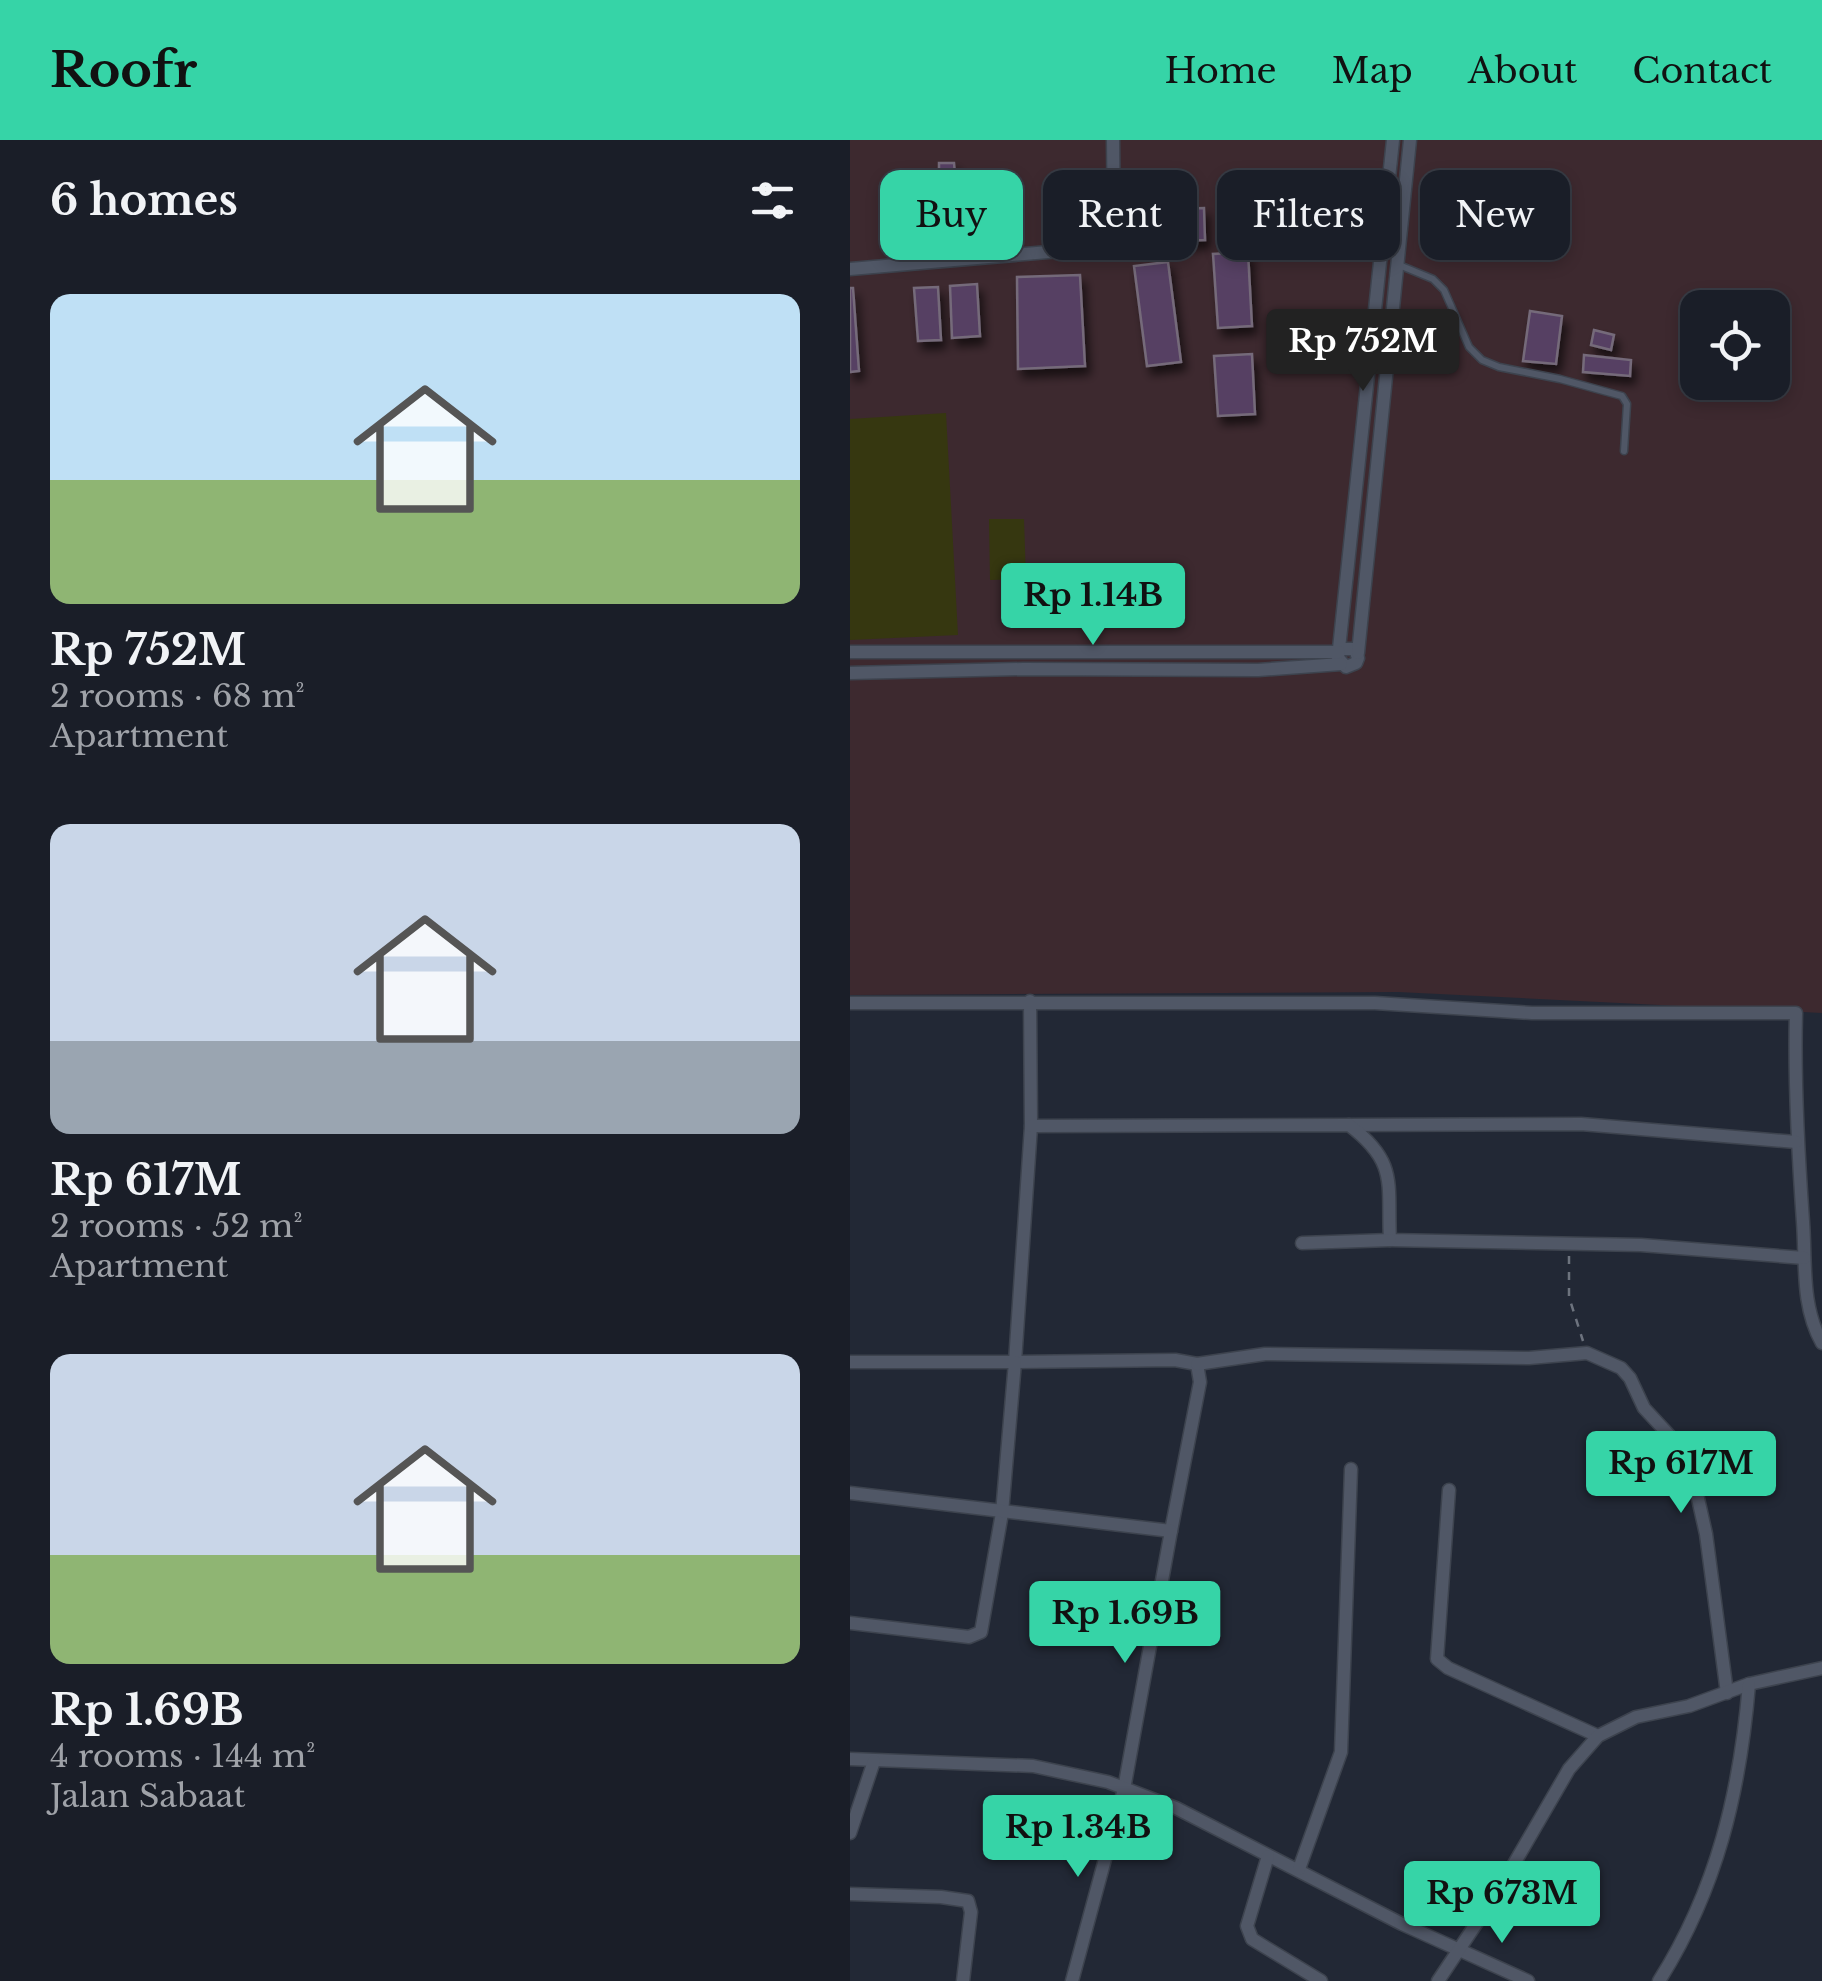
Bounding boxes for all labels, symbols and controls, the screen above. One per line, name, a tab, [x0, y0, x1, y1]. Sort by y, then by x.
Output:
text: Roofr	[50, 40, 197, 100]
text: Home	[1165, 49, 1277, 92]
text: Map	[1332, 49, 1413, 92]
text: About	[1468, 49, 1577, 92]
text: Contact	[1632, 49, 1772, 92]
chip: Buy	[880, 170, 1023, 260]
chip: Rent	[1043, 170, 1197, 260]
chip: Filters	[1217, 170, 1400, 260]
chip: New	[1420, 170, 1570, 260]
icon: filters	[745, 173, 800, 228]
text: 6 homes	[50, 174, 238, 226]
map controls	[1680, 290, 1790, 400]
button: locate	[1680, 290, 1790, 400]
pin: Rp 752M	[1271, 309, 1455, 394]
text: Rp 752M	[1288, 321, 1438, 361]
icon: home	[335, 359, 515, 539]
pin: Rp 1.14B	[990, 563, 1196, 648]
text: Rp 1.14B	[1023, 575, 1163, 615]
text: Rp 752M	[50, 624, 246, 676]
text: 2 rooms · 68 m²	[50, 676, 305, 716]
text: Apartment	[50, 716, 228, 756]
icon: home	[335, 889, 515, 1069]
text: Rp 617M	[50, 1154, 242, 1206]
text: 2 rooms · 52 m²	[50, 1206, 303, 1246]
text: Apartment	[50, 1246, 228, 1286]
icon: home	[335, 1419, 515, 1599]
pin: Rp 617M	[1589, 1431, 1773, 1516]
text: Rp 617M	[1608, 1443, 1754, 1483]
pin: Rp 1.69B	[1022, 1581, 1228, 1666]
text: Rp 1.69B	[1051, 1593, 1199, 1633]
text: Rp 1.69B	[50, 1684, 243, 1736]
text: 4 rooms · 144 m²	[50, 1736, 315, 1776]
text: Jalan Sabaat	[50, 1776, 246, 1816]
pin: Rp 1.34B	[975, 1795, 1181, 1880]
text: Rp 1.34B	[1005, 1807, 1151, 1847]
pin: Rp 673M	[1410, 1861, 1594, 1946]
text: Rp 673M	[1426, 1873, 1578, 1913]

